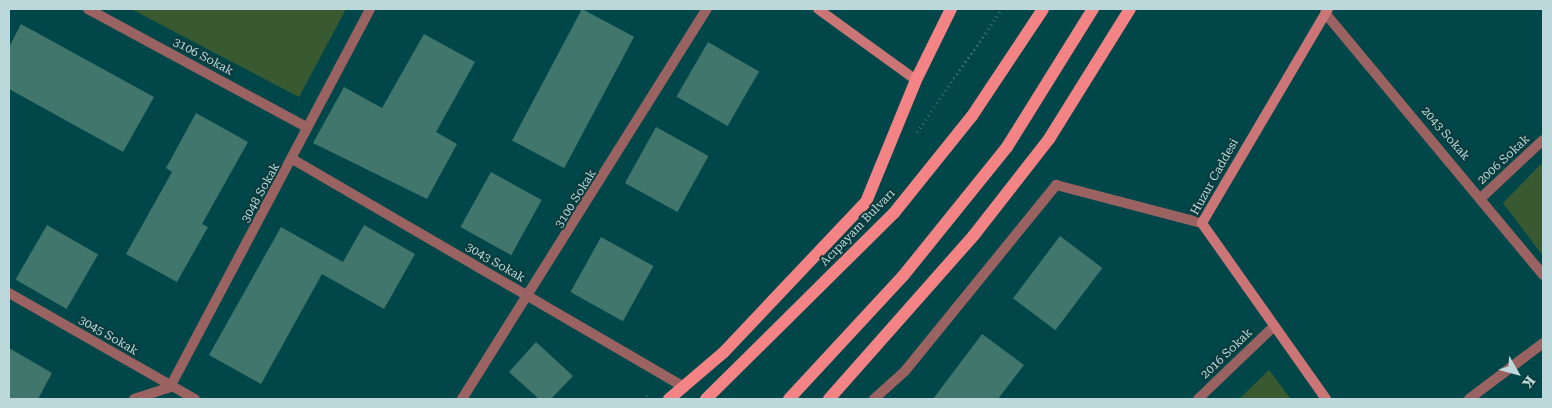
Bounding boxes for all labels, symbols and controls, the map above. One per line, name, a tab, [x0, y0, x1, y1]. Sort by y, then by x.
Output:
street label: 3106 Sokak	[170, 35, 236, 79]
street label: 2043 Sokak	[1418, 104, 1472, 164]
street label: 2006 Sokak	[1475, 132, 1533, 188]
street label: Huzur Caddesi	[1188, 136, 1242, 218]
street label: 3048 Sokak	[239, 161, 283, 225]
street label: 3100 Sokak	[552, 167, 600, 231]
street label: Acıpayam Bulvarı	[818, 187, 898, 269]
street label: 3043 Sokak	[463, 240, 527, 286]
street label: 3045 Sokak	[76, 313, 140, 359]
street label: 2016 Sokak	[1198, 326, 1256, 382]
north arrow	[1492, 348, 1542, 398]
text: K	[1519, 373, 1539, 391]

